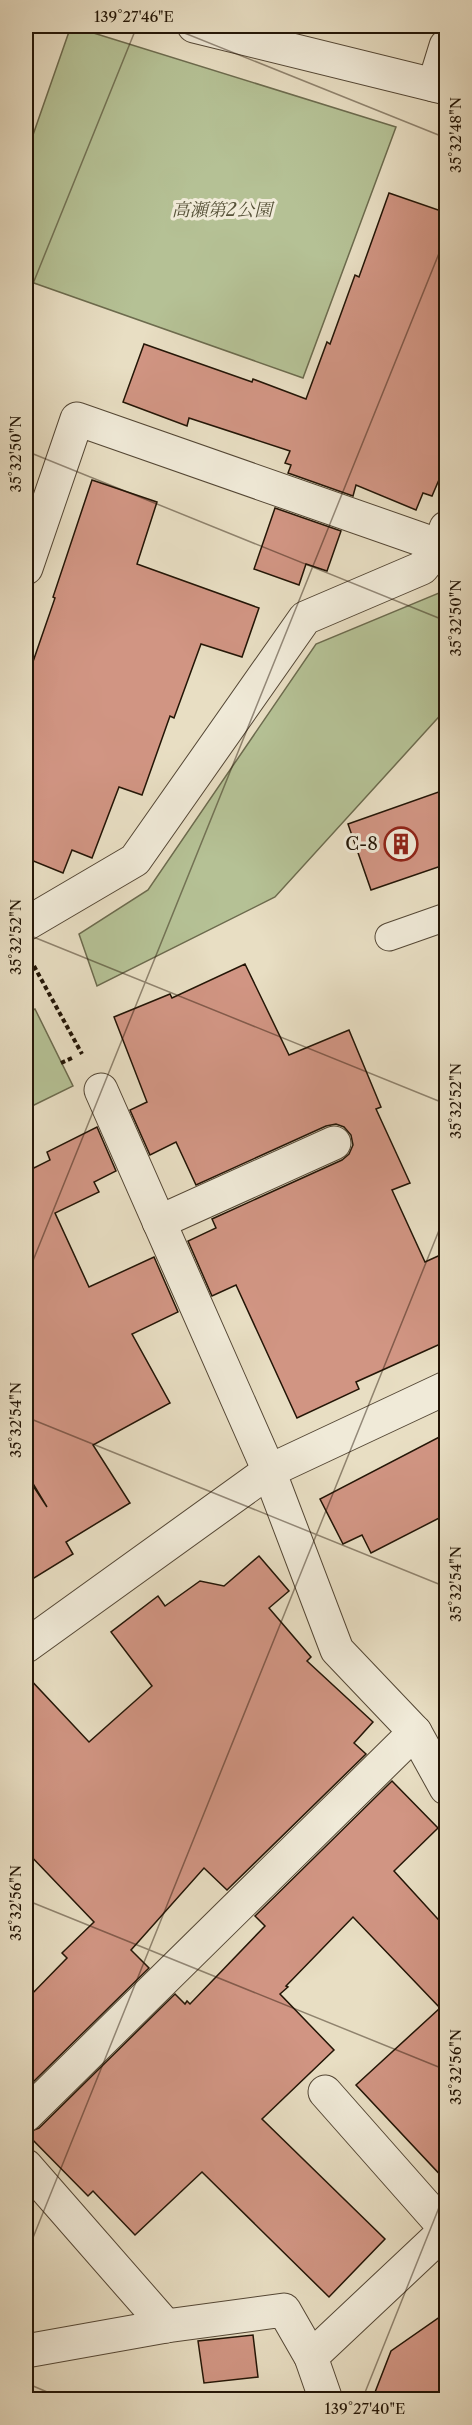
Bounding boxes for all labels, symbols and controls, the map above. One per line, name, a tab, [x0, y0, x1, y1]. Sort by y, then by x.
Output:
text: 139°27'46"E	[94, 7, 174, 26]
text: 35°32'48"N	[446, 97, 465, 173]
park label: 高瀬第2公園	[172, 199, 275, 221]
text: 35°32'50"N	[6, 415, 25, 493]
text: 35°32'50"N	[446, 579, 465, 657]
building icon: C-8	[383, 826, 419, 862]
place label: C-8	[345, 833, 378, 855]
text: 35°32'52"N	[6, 899, 25, 975]
text: 35°32'52"N	[446, 1063, 465, 1139]
text: 35°32'54"N	[6, 1382, 25, 1458]
text: 35°32'54"N	[446, 1546, 465, 1622]
text: 35°32'56"N	[6, 1865, 25, 1941]
text: 35°32'56"N	[446, 2029, 465, 2105]
text: 139°27'40"E	[325, 2399, 405, 2418]

